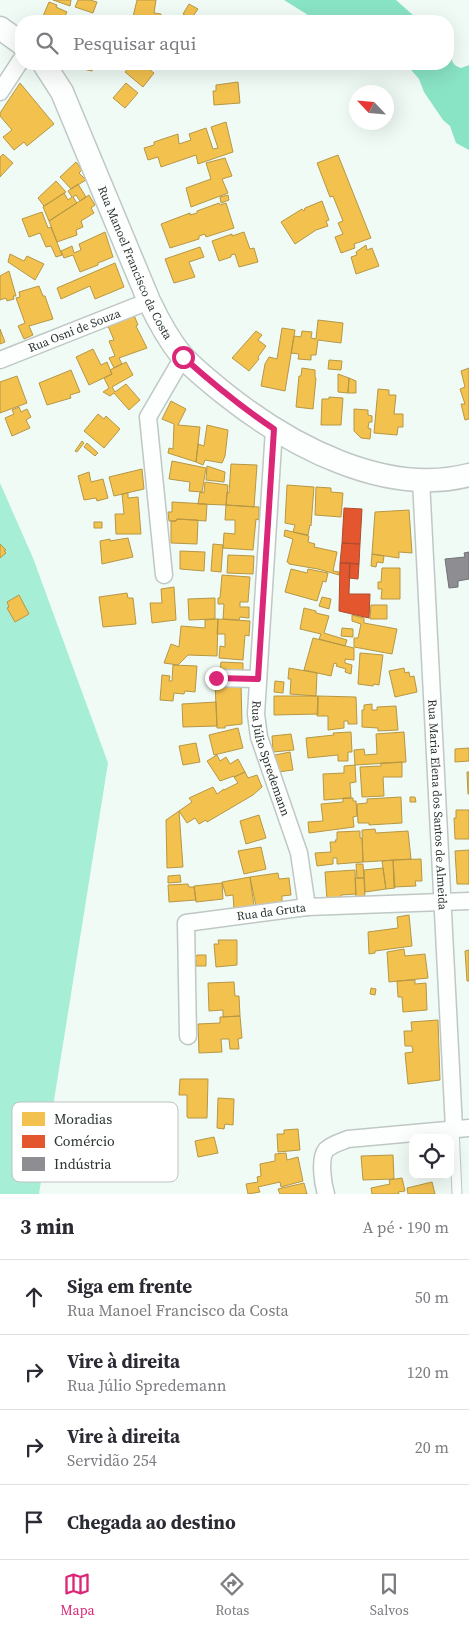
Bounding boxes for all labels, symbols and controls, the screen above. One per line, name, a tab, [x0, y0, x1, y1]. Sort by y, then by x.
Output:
search box	[15, 15, 454, 70]
icon: search	[33, 29, 61, 57]
text: Pesquisar aqui	[73, 30, 196, 56]
north arrow	[349, 85, 394, 130]
street label: Rua Manoel Francisco da Costa	[94, 184, 176, 343]
street label: Rua Osni de Souza	[26, 305, 124, 356]
route start	[172, 346, 195, 369]
route end	[205, 667, 228, 690]
street label: Rua Maria Elena dos Santos de Almeida	[424, 699, 451, 911]
street label: Rua Júlio Spredemann	[248, 700, 294, 818]
street label: Rua da Gruta	[236, 899, 308, 924]
legend	[12, 1102, 178, 1182]
text: Moradias	[54, 1109, 112, 1129]
text: Comércio	[54, 1131, 115, 1151]
map controls	[409, 1134, 454, 1179]
button: locate	[409, 1134, 454, 1179]
text: Indústria	[54, 1154, 112, 1174]
text: 3 min	[20, 1212, 75, 1241]
text: A pé · 190 m	[363, 1216, 449, 1238]
text: Siga em frente	[67, 1273, 192, 1299]
icon: ahead	[20, 1283, 48, 1311]
text: 50 m	[415, 1286, 449, 1308]
text: Rua Manoel Francisco da Costa	[67, 1299, 289, 1321]
text: Vire à direita	[67, 1348, 180, 1374]
icon: right	[20, 1358, 48, 1386]
text: 120 m	[407, 1361, 449, 1383]
text: Rua Júlio Spredemann	[67, 1374, 227, 1396]
text: Vire à direita	[67, 1423, 180, 1449]
icon: right	[20, 1433, 48, 1461]
text: 20 m	[415, 1436, 449, 1458]
text: Servidão 254	[67, 1449, 157, 1471]
icon: arrive	[20, 1508, 48, 1536]
text: Chegada ao destino	[67, 1509, 236, 1535]
tab: Mapa	[60, 1570, 95, 1620]
tab: Rotas	[215, 1570, 249, 1620]
tab: Salvos	[370, 1570, 409, 1620]

